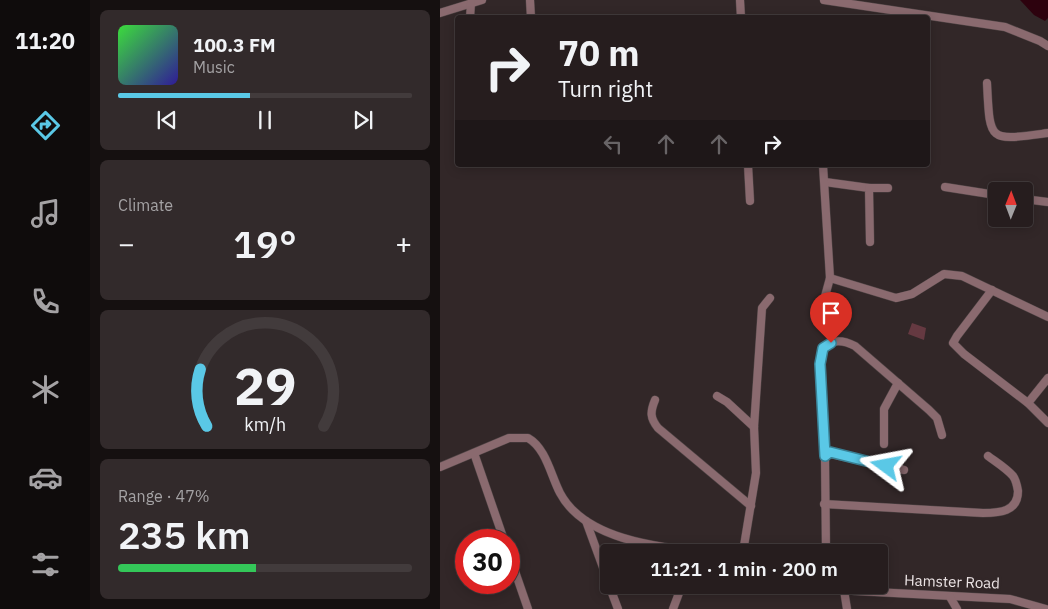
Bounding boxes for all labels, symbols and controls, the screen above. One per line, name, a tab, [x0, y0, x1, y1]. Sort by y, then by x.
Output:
text: 11:20	[15, 26, 75, 55]
text: 70 m	[558, 30, 640, 76]
text: 100.3 FM	[193, 33, 276, 57]
icon: right	[475, 35, 540, 100]
text: Music	[193, 57, 235, 77]
text: Turn right	[558, 74, 653, 103]
icon: previous	[153, 106, 181, 134]
icon: pause	[251, 106, 279, 134]
icon: next	[349, 106, 377, 134]
icon: directions	[28, 108, 63, 143]
icon: left	[599, 130, 627, 158]
icon: ahead	[652, 130, 680, 158]
icon: ahead	[705, 130, 733, 158]
icon: right	[758, 130, 786, 158]
north arrow	[988, 182, 1032, 228]
map controls	[988, 182, 1033, 227]
text: Climate	[118, 195, 173, 215]
icon: music	[28, 196, 63, 231]
text: 19°	[233, 219, 297, 268]
text: −	[118, 225, 135, 262]
text: +	[395, 225, 412, 262]
icon: phone	[28, 284, 63, 319]
pin	[810, 292, 852, 343]
icon: arrive	[817, 299, 845, 327]
text: 29	[234, 352, 296, 419]
icon: climate	[28, 372, 63, 407]
text: km/h	[244, 413, 286, 436]
position arrow	[859, 439, 911, 491]
icon: car	[28, 460, 63, 495]
text: Range · 47%	[118, 486, 210, 506]
text: 235 km	[118, 510, 250, 559]
speed limit sign: 30	[455, 529, 520, 594]
icon: filters	[28, 547, 63, 582]
text: 11:21 · 1 min · 200 m	[650, 557, 838, 581]
street label: Hamster Road	[904, 570, 1000, 593]

